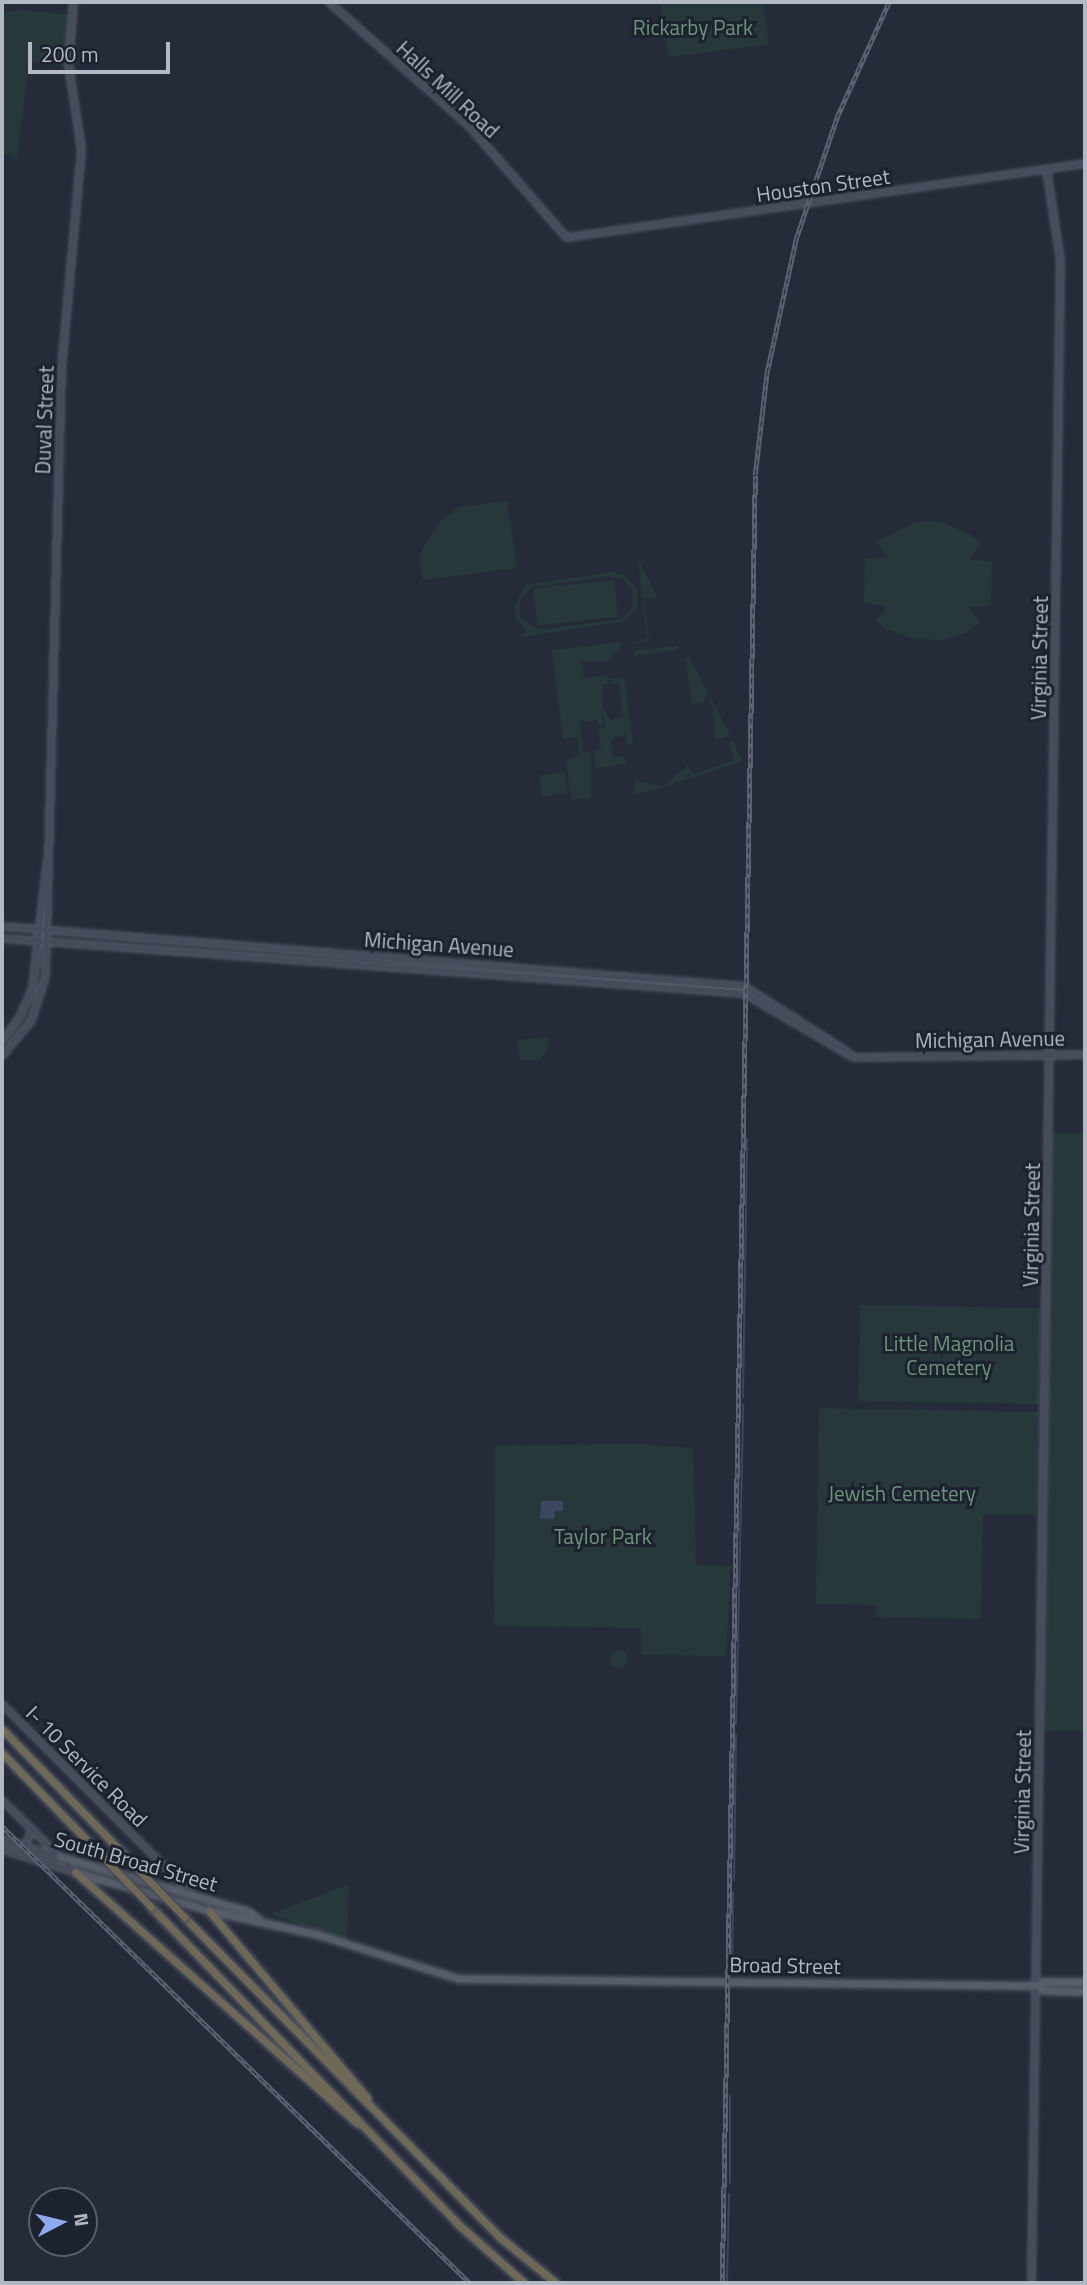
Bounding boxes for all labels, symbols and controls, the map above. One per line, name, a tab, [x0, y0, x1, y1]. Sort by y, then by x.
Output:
park label: Rickarby Park	[633, 14, 753, 40]
scale bar	[32, 28, 173, 72]
street label: Halls Mill Road	[392, 35, 504, 143]
text: 200 m	[41, 38, 98, 70]
street label: Houston Street	[755, 163, 891, 207]
street label: Duval Street	[30, 365, 58, 475]
street label: Virginia Street	[1025, 596, 1053, 720]
street label: Michigan Avenue	[363, 926, 515, 962]
street label: Michigan Avenue	[915, 1025, 1065, 1053]
street label: Virginia Street	[1017, 1163, 1045, 1287]
park label: Little Magnolia Cemetery	[884, 1330, 1014, 1380]
park label: Jewish Cemetery	[828, 1480, 976, 1506]
park label: Taylor Park	[554, 1523, 652, 1549]
street label: I- 10 Service Road	[21, 1700, 153, 1832]
street label: Virginia Street	[1008, 1730, 1036, 1854]
street label: South Broad Street	[52, 1826, 220, 1896]
street label: Broad Street	[729, 1951, 841, 1979]
north arrow	[28, 2187, 98, 2257]
text: N	[67, 2211, 98, 2228]

